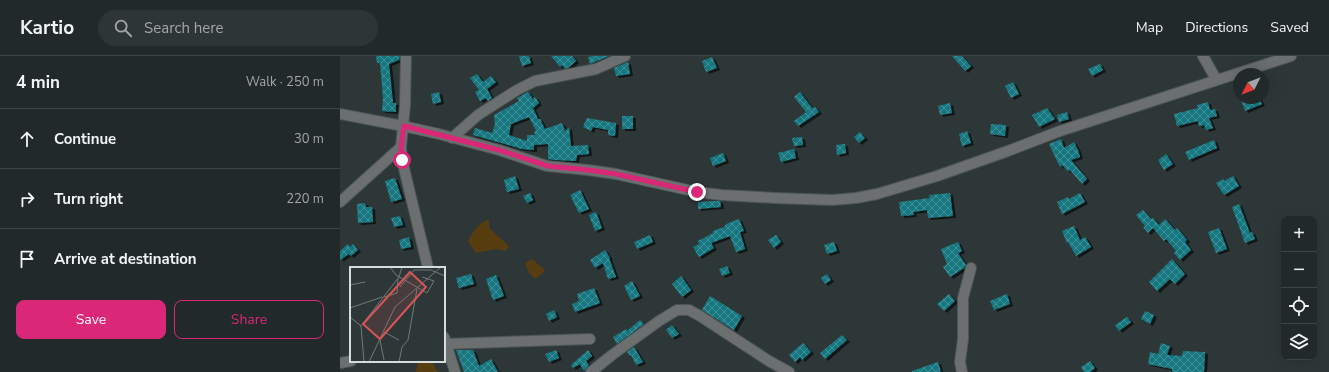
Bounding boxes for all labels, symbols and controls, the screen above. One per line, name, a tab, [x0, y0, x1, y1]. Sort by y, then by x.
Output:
search box	[98, 10, 378, 46]
text: Kartio	[20, 15, 74, 41]
icon: search	[112, 17, 134, 39]
text: Search here	[144, 18, 224, 38]
text: Map	[1136, 18, 1163, 37]
text: Directions	[1185, 18, 1248, 37]
text: Saved	[1270, 18, 1309, 37]
north arrow	[1233, 68, 1269, 104]
text: 4 min	[16, 71, 60, 94]
text: Walk · 250 m	[246, 73, 324, 91]
icon: ahead	[16, 128, 38, 150]
text: Continue	[54, 129, 116, 149]
text: 30 m	[294, 130, 324, 148]
route start	[393, 151, 411, 169]
route end	[688, 183, 706, 201]
icon: right	[16, 188, 38, 210]
text: Turn right	[54, 189, 123, 209]
text: 220 m	[286, 190, 324, 208]
map controls	[1281, 216, 1317, 360]
button: +	[1281, 216, 1317, 252]
icon: arrive	[16, 248, 38, 270]
text: Arrive at destination	[54, 249, 197, 269]
button: −	[1281, 252, 1317, 288]
inset map	[350, 267, 445, 362]
button: locate	[1281, 288, 1317, 324]
button: Save	[16, 300, 166, 339]
button: Share	[174, 300, 324, 339]
button: layers	[1281, 324, 1317, 360]

